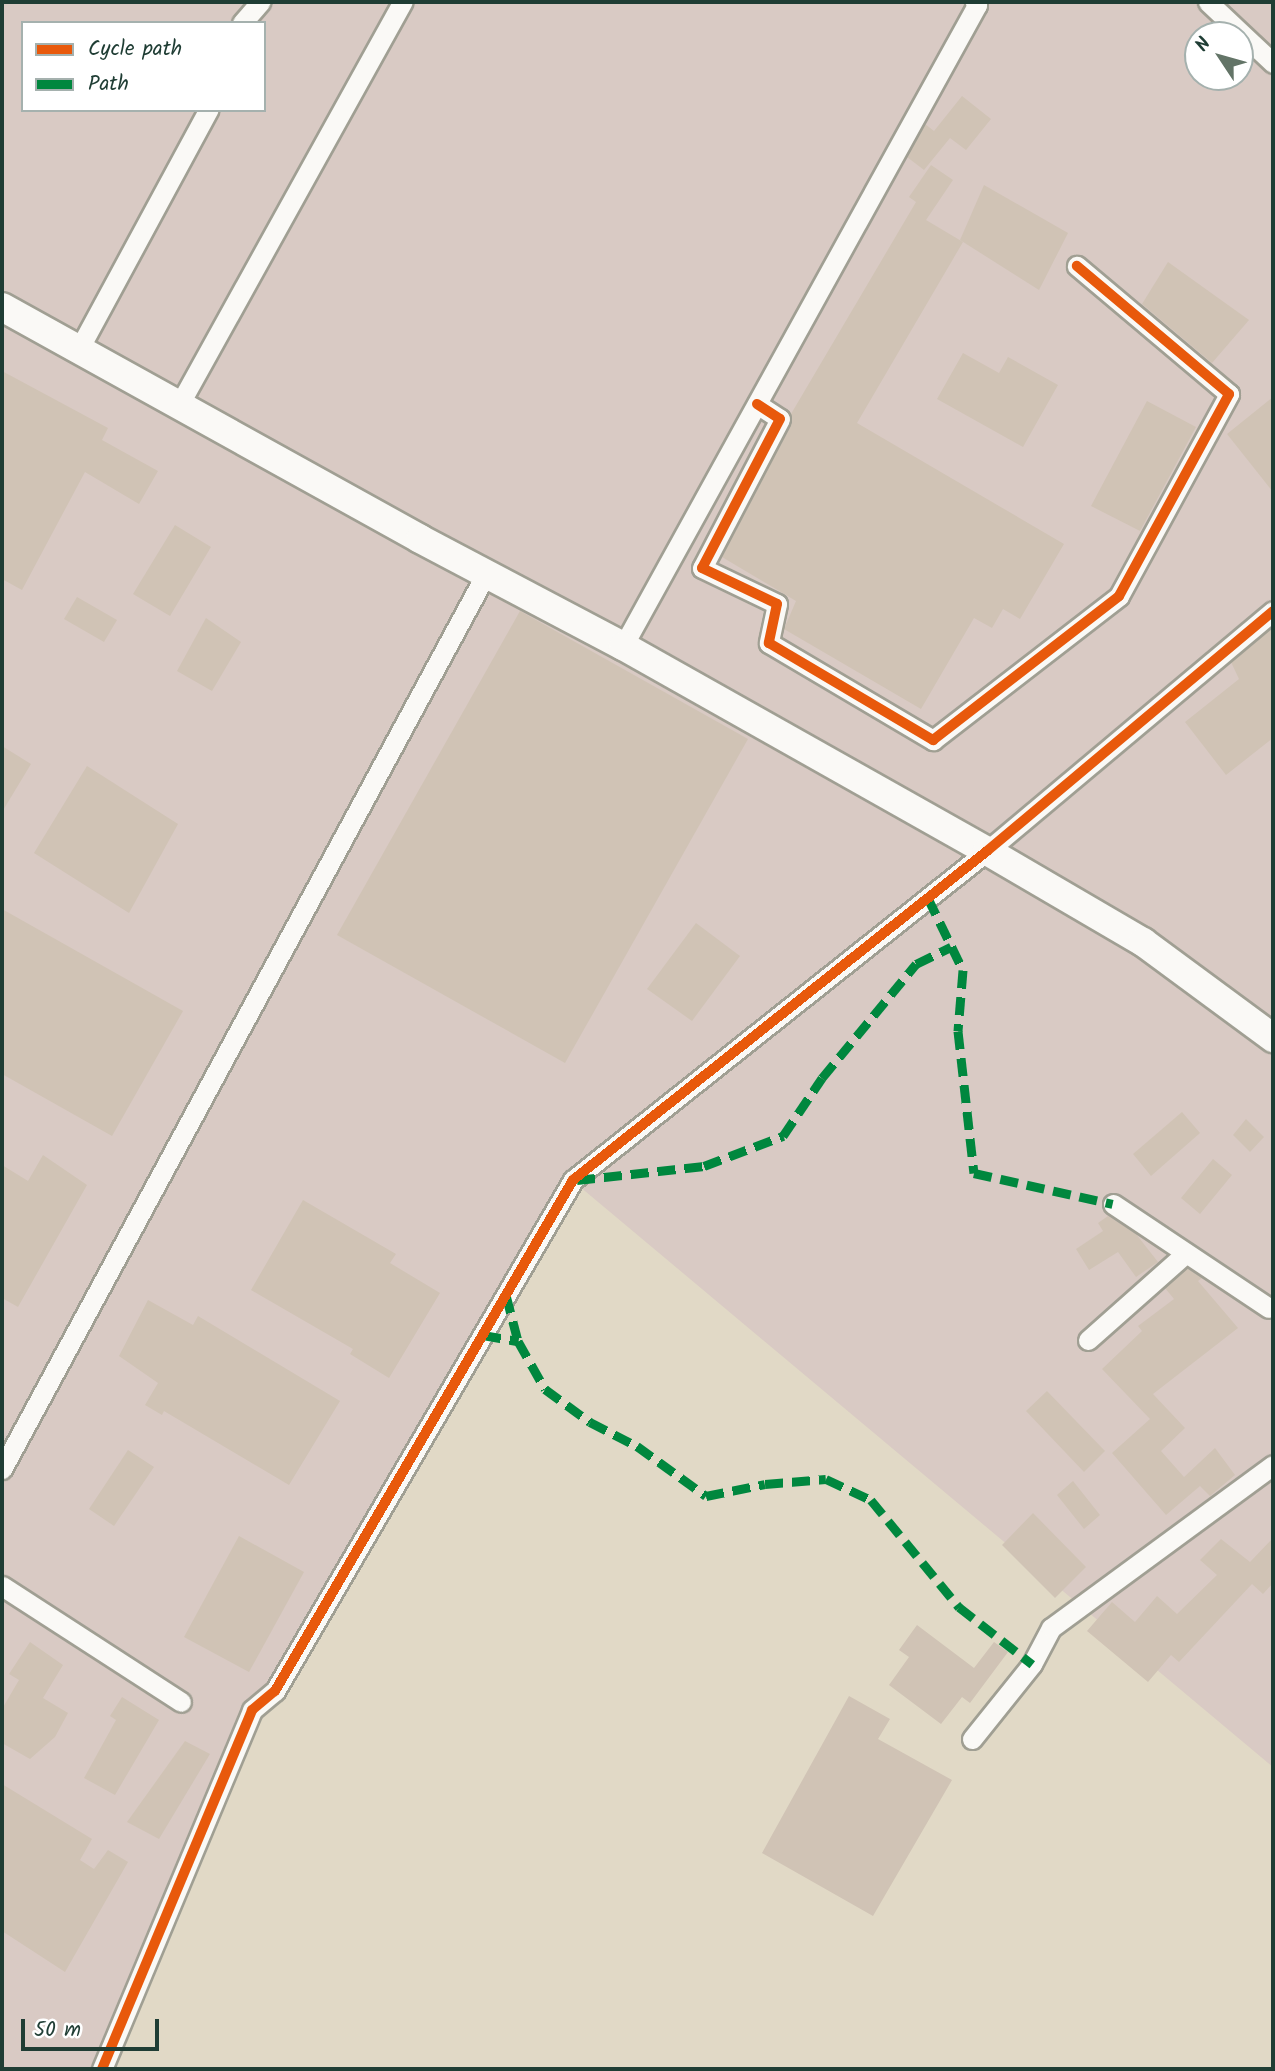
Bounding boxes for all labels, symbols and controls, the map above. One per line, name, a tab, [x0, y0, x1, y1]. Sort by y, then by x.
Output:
legend	[21, 21, 266, 112]
north arrow	[1184, 21, 1254, 91]
text: N	[1188, 31, 1219, 59]
text: Cycle path	[88, 33, 182, 66]
text: Path	[88, 68, 129, 101]
scale bar	[24, 2004, 163, 2048]
text: 50 m	[34, 2014, 81, 2047]

